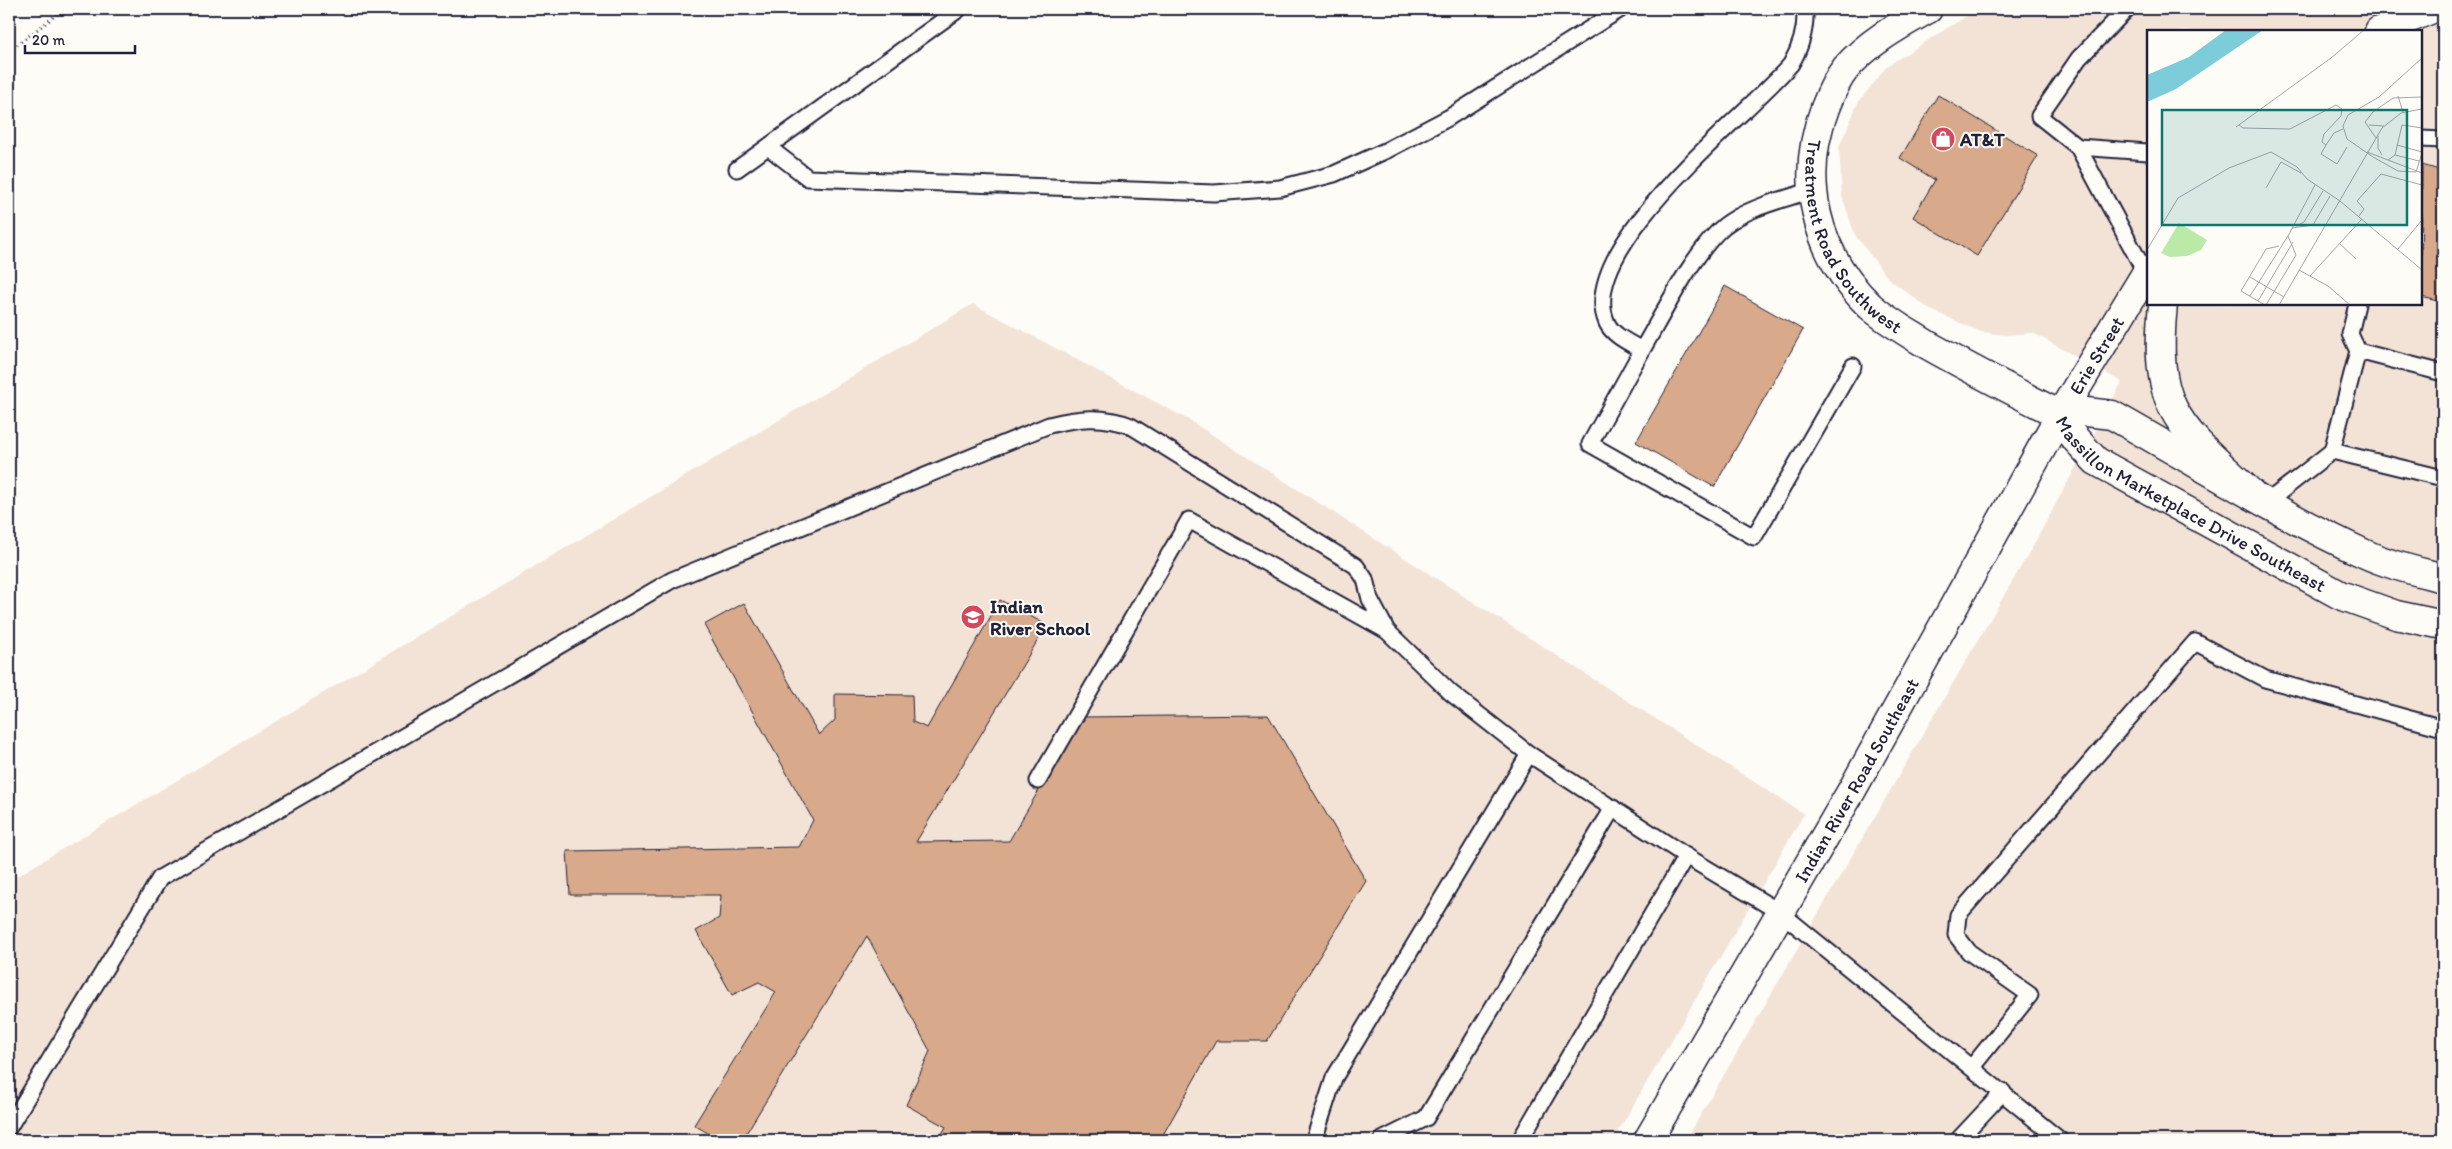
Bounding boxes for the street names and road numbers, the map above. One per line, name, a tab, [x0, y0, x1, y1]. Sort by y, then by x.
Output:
street label: Treatment Road Southwest	[1800, 138, 1906, 338]
street label: Erie Street	[2064, 312, 2129, 399]
street label: Massillon Marketplace Drive Southeast	[2051, 412, 2330, 597]
street label: Indian River Road Southeast	[1790, 674, 1924, 887]

